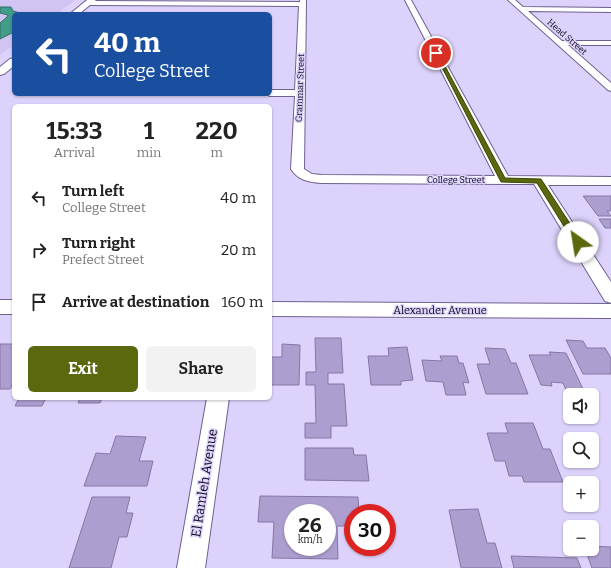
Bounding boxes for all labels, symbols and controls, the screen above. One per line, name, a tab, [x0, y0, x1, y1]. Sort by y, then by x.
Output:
street label: Head Street	[545, 17, 589, 57]
text: 40 m	[94, 26, 161, 59]
icon: left	[28, 28, 80, 80]
pin	[419, 36, 453, 70]
icon: arrive	[425, 42, 447, 64]
street label: Grammar Street	[294, 53, 306, 122]
text: College Street	[94, 60, 210, 82]
text: 15:33	[46, 117, 103, 145]
text: 1	[144, 117, 154, 145]
text: 220	[196, 117, 238, 145]
text: Arrival	[54, 145, 95, 160]
text: min	[137, 145, 161, 160]
text: m	[210, 145, 223, 160]
street label: College Street	[427, 175, 486, 185]
text: Turn left	[62, 182, 124, 200]
icon: left	[28, 187, 50, 209]
text: 40 m	[220, 189, 256, 207]
text: College Street	[62, 200, 146, 215]
position arrow	[557, 221, 599, 263]
text: Turn right	[62, 234, 135, 252]
icon: right	[28, 239, 50, 261]
text: 20 m	[221, 241, 256, 259]
text: Prefect Street	[62, 252, 144, 267]
icon: arrive	[28, 291, 50, 313]
text: Arrive at destination	[62, 293, 209, 311]
text: 160 m	[221, 293, 263, 311]
street label: Alexander Avenue	[393, 304, 487, 317]
button: Exit	[28, 346, 138, 392]
button: Share	[146, 346, 256, 392]
map controls	[563, 388, 599, 556]
button: sound	[563, 388, 599, 424]
street label: El Ramleh Avenue	[188, 428, 220, 538]
button: search	[563, 432, 599, 468]
button: +	[563, 476, 599, 512]
speed limit sign: 30	[344, 504, 396, 556]
text: 26	[298, 513, 322, 537]
button: −	[563, 520, 599, 556]
text: km/h	[298, 534, 322, 546]

